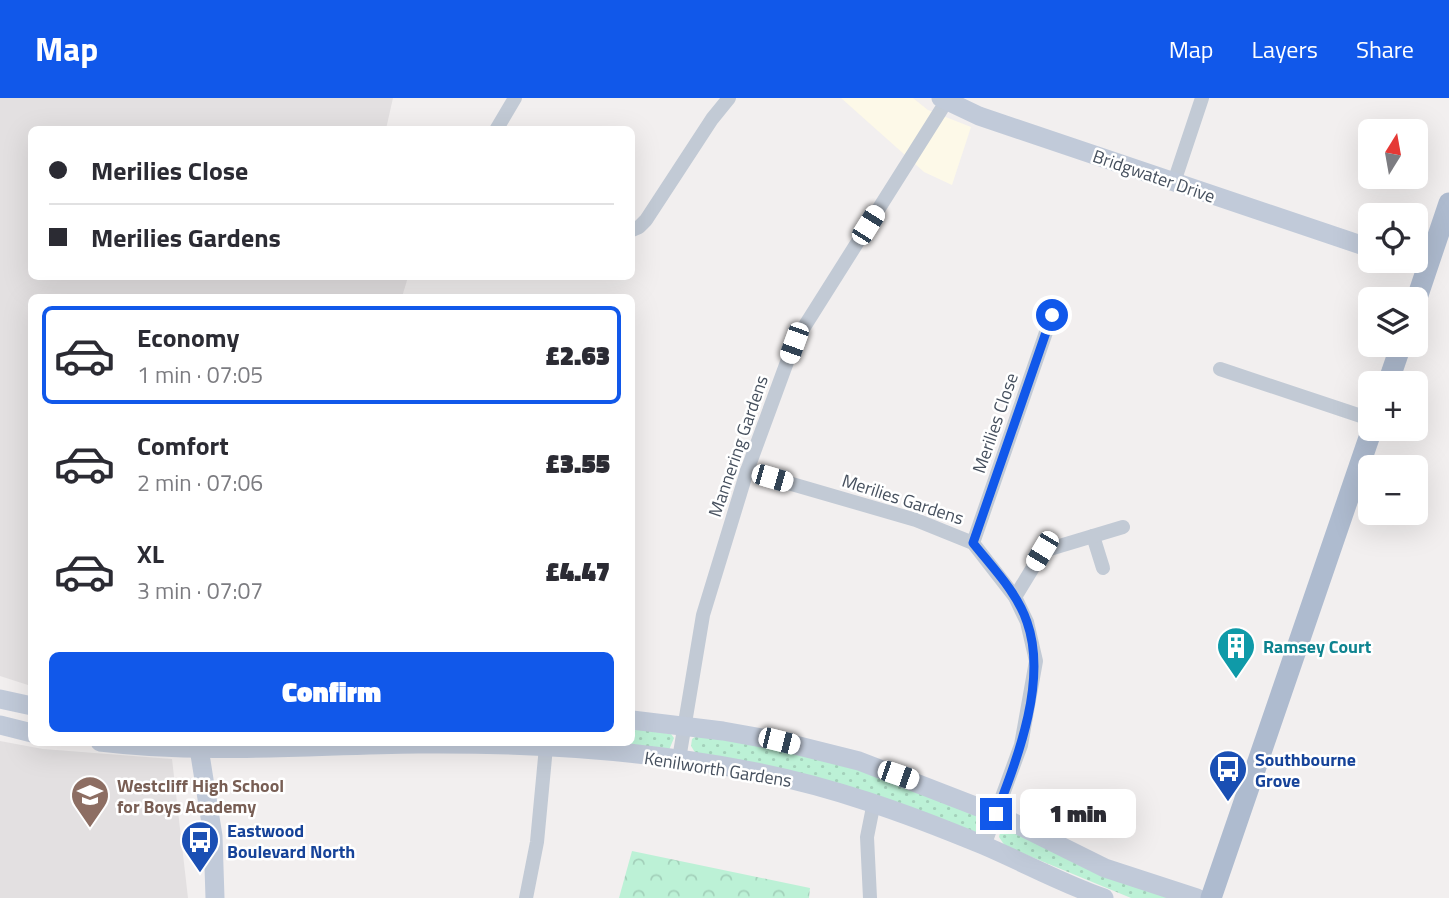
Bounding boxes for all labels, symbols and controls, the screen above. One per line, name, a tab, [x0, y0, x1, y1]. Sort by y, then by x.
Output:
text: Map	[35, 24, 98, 74]
text: Map	[1169, 31, 1214, 67]
text: Layers	[1252, 31, 1318, 67]
text: Share	[1356, 31, 1414, 67]
north arrow	[1358, 119, 1428, 189]
map controls	[1358, 119, 1428, 525]
street label: Bridgwater Drive	[1089, 142, 1219, 210]
text: Merilies Close	[91, 151, 248, 190]
car	[848, 202, 889, 248]
button: locate	[1358, 203, 1428, 273]
text: Merilies Gardens	[91, 218, 281, 257]
button: layers	[1358, 287, 1428, 357]
route start	[1036, 299, 1068, 331]
text: Economy	[137, 318, 239, 357]
car	[777, 320, 812, 366]
icon: car	[53, 324, 116, 387]
text: £2.63	[545, 336, 610, 375]
text: 1 min · 07:05	[137, 357, 263, 392]
street label: Merilies Close	[965, 369, 1025, 477]
street label: Mannering Gardens	[701, 371, 775, 521]
button: +	[1358, 371, 1428, 441]
text: Comfort	[137, 426, 229, 465]
icon: car	[53, 432, 116, 495]
text: £3.55	[545, 444, 610, 483]
button: −	[1358, 455, 1428, 525]
car	[749, 462, 796, 494]
text: 2 min · 07:06	[137, 465, 263, 500]
street label: Merilies Gardens	[839, 467, 967, 531]
car	[1023, 528, 1062, 574]
text: XL	[137, 534, 164, 573]
icon: car	[53, 540, 116, 603]
text: £4.47	[545, 552, 610, 591]
text: 3 min · 07:07	[137, 573, 263, 608]
building icon: Ramsey Court	[1215, 625, 1257, 680]
place label: Ramsey Court	[1263, 633, 1372, 660]
button: Confirm	[49, 652, 614, 732]
car	[757, 726, 802, 756]
street label: Kenilworth Gardens	[642, 744, 794, 794]
place label: Southbourne Grove	[1255, 746, 1356, 794]
bus stop icon: Southbourne Grove	[1207, 748, 1249, 803]
car	[875, 758, 922, 792]
place label: Westcliff High School for Boys Academy	[117, 772, 284, 820]
school or university icon: Westcliff High School for Boys Academy	[69, 774, 111, 829]
callout: 1 min	[1020, 790, 1136, 838]
text: 1 min	[1049, 796, 1107, 831]
route end	[980, 798, 1012, 830]
place label: Eastwood Boulevard North	[227, 817, 355, 865]
bus stop icon: Eastwood Boulevard North	[179, 819, 221, 874]

